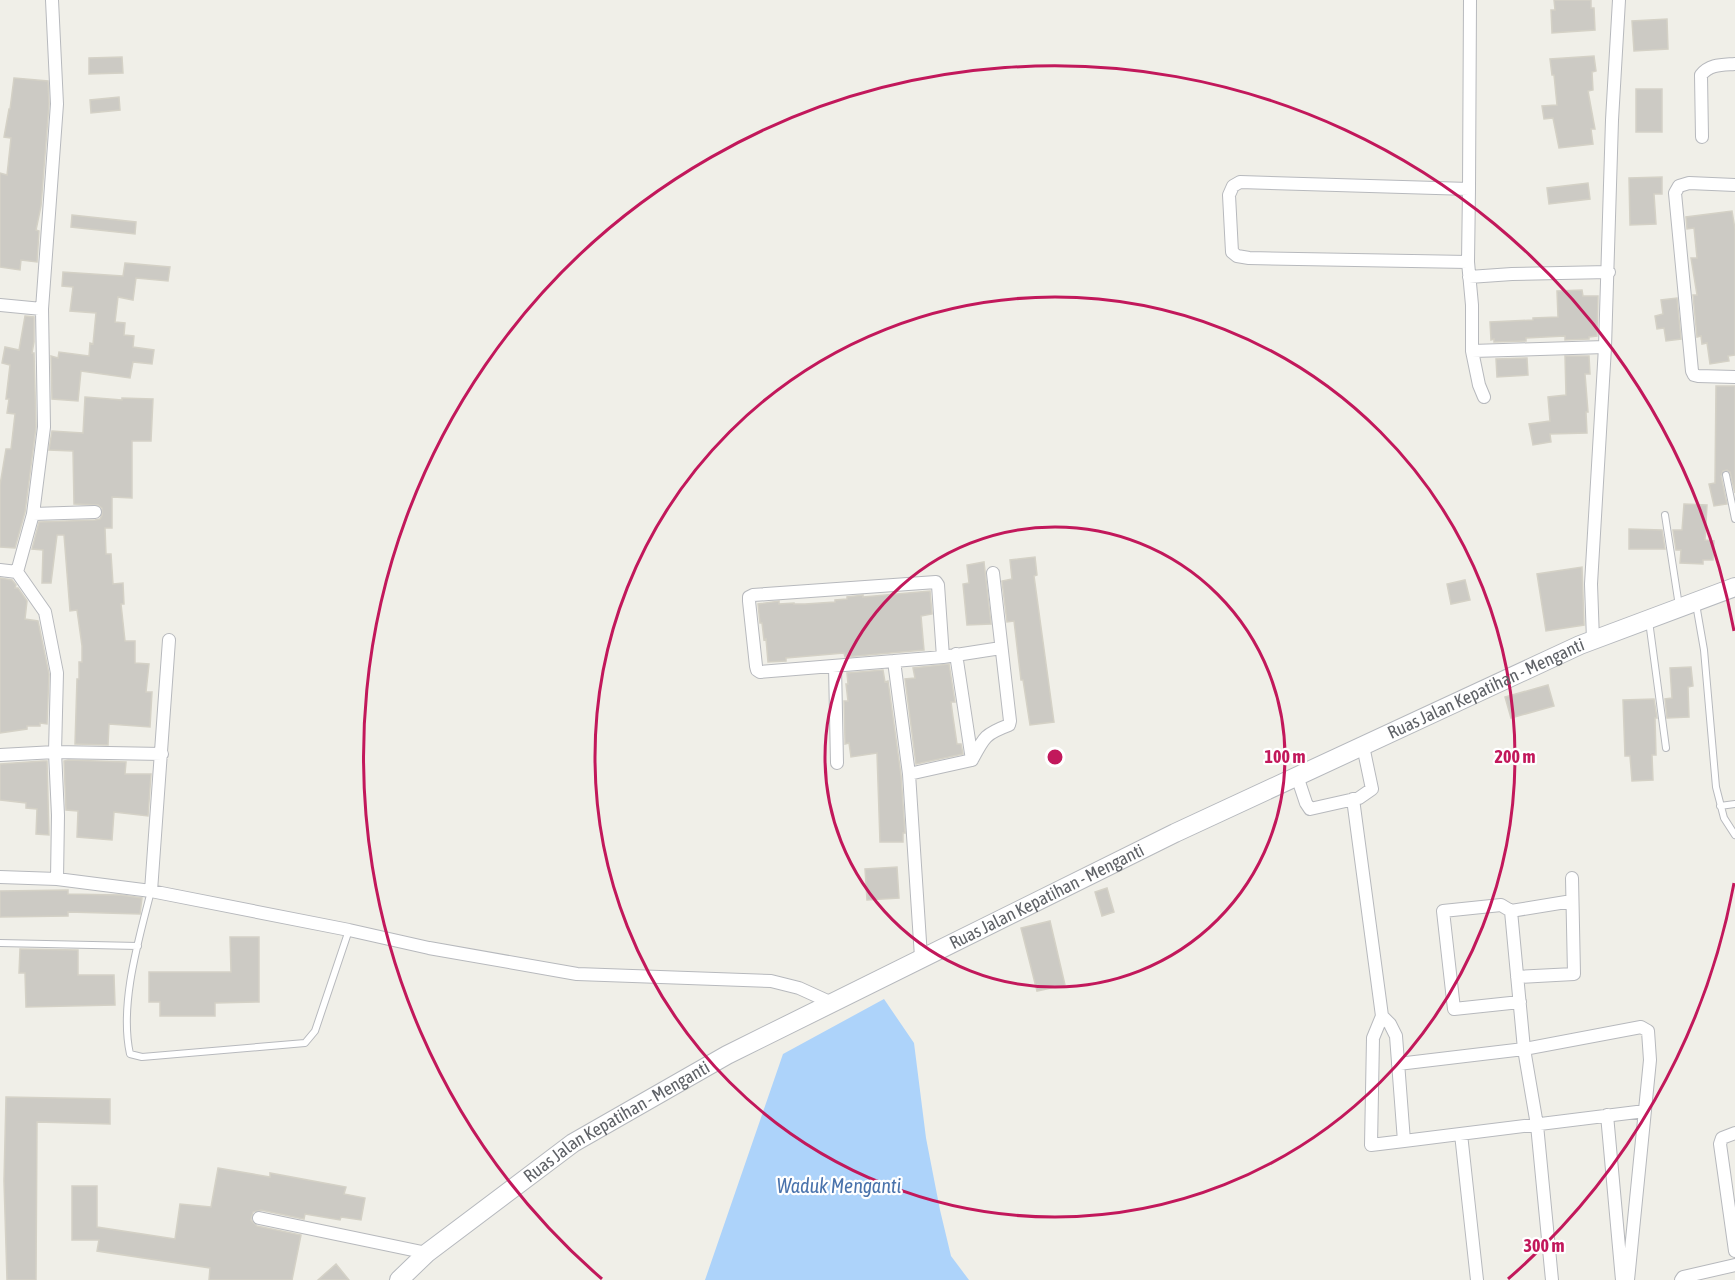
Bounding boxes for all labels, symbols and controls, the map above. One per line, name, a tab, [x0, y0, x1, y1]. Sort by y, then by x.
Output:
street label: Ruas Jalan Kepatihan - Menganti	[1384, 633, 1587, 743]
text: 100 m	[1265, 746, 1305, 767]
text: 200 m	[1495, 746, 1535, 767]
centre of rings	[1045, 747, 1065, 767]
street label: Ruas Jalan Kepatihan - Menganti	[946, 839, 1147, 953]
street label: Ruas Jalan Kepatihan - Menganti	[519, 1056, 713, 1186]
water label: Waduk Menganti	[777, 1174, 902, 1197]
text: 300 m	[1524, 1235, 1564, 1256]

